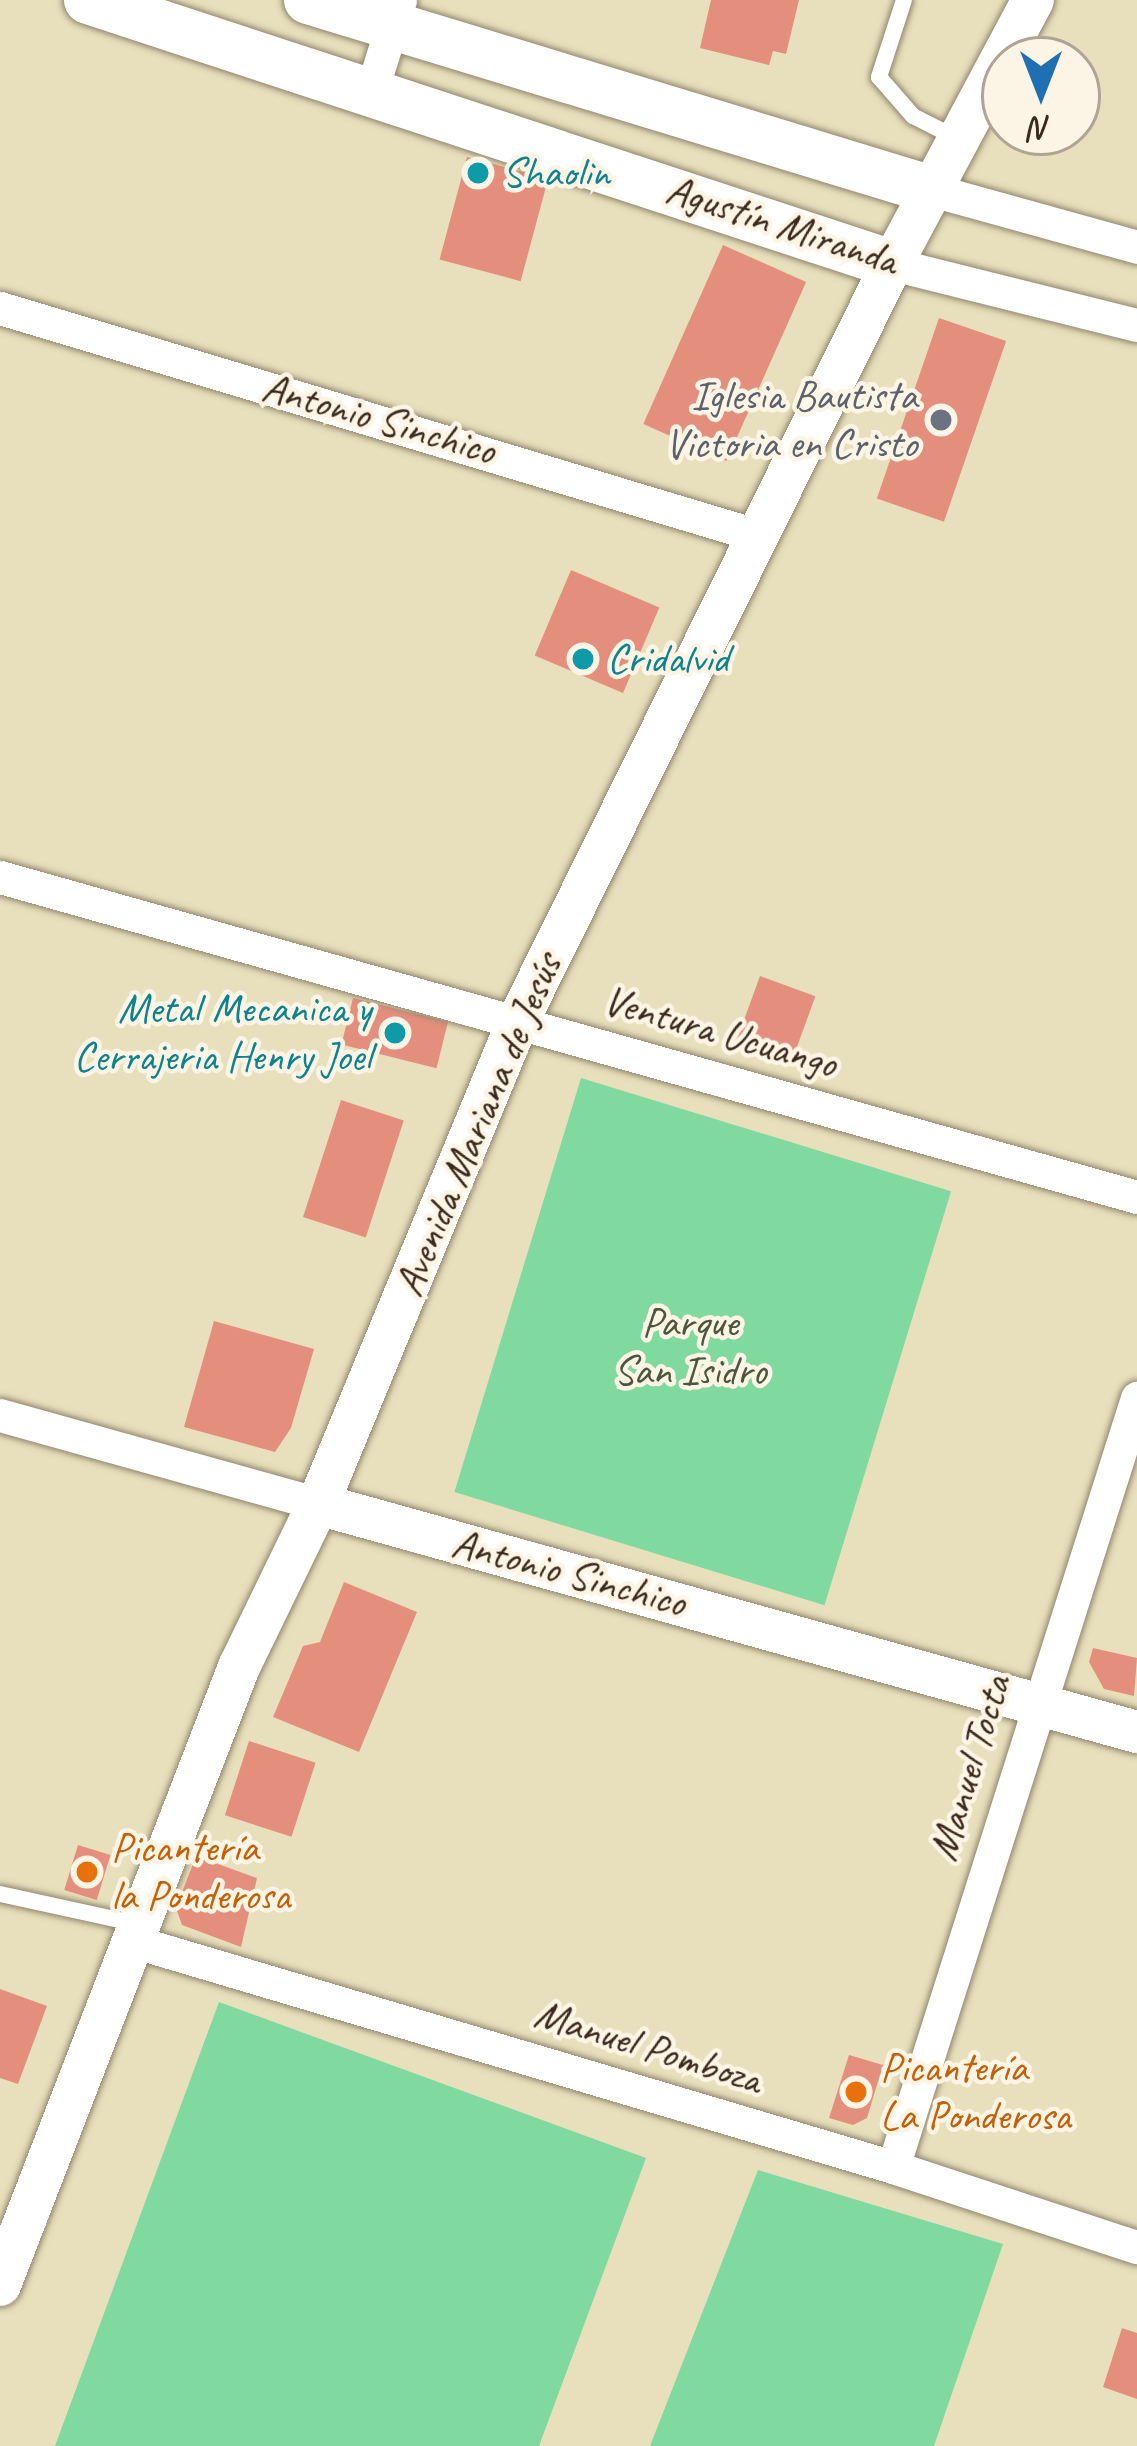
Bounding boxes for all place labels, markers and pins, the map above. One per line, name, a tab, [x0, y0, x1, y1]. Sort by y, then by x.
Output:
place label: Shaolin	[502, 148, 610, 198]
marker: Shaolin	[465, 160, 491, 186]
place label: Iglesia Bautista Victoria en Cristo	[665, 371, 917, 470]
marker: Iglesia Bautista Victoria en Cristo	[928, 407, 954, 433]
place label: Cridalvid	[607, 634, 729, 684]
marker: Cridalvid	[570, 646, 596, 672]
place label: Metal Mecanica y Cerrajeria Henry Joel	[74, 984, 371, 1082]
marker: Metal Mecanica y Cerrajeria Henry Joel	[382, 1020, 408, 1046]
place label: Picantería la Ponderosa	[111, 1823, 291, 1922]
marker: Picantería la Ponderosa	[74, 1859, 100, 1885]
place label: Picantería La Ponderosa	[880, 2043, 1071, 2142]
marker: Picantería La Ponderosa	[843, 2079, 869, 2105]

